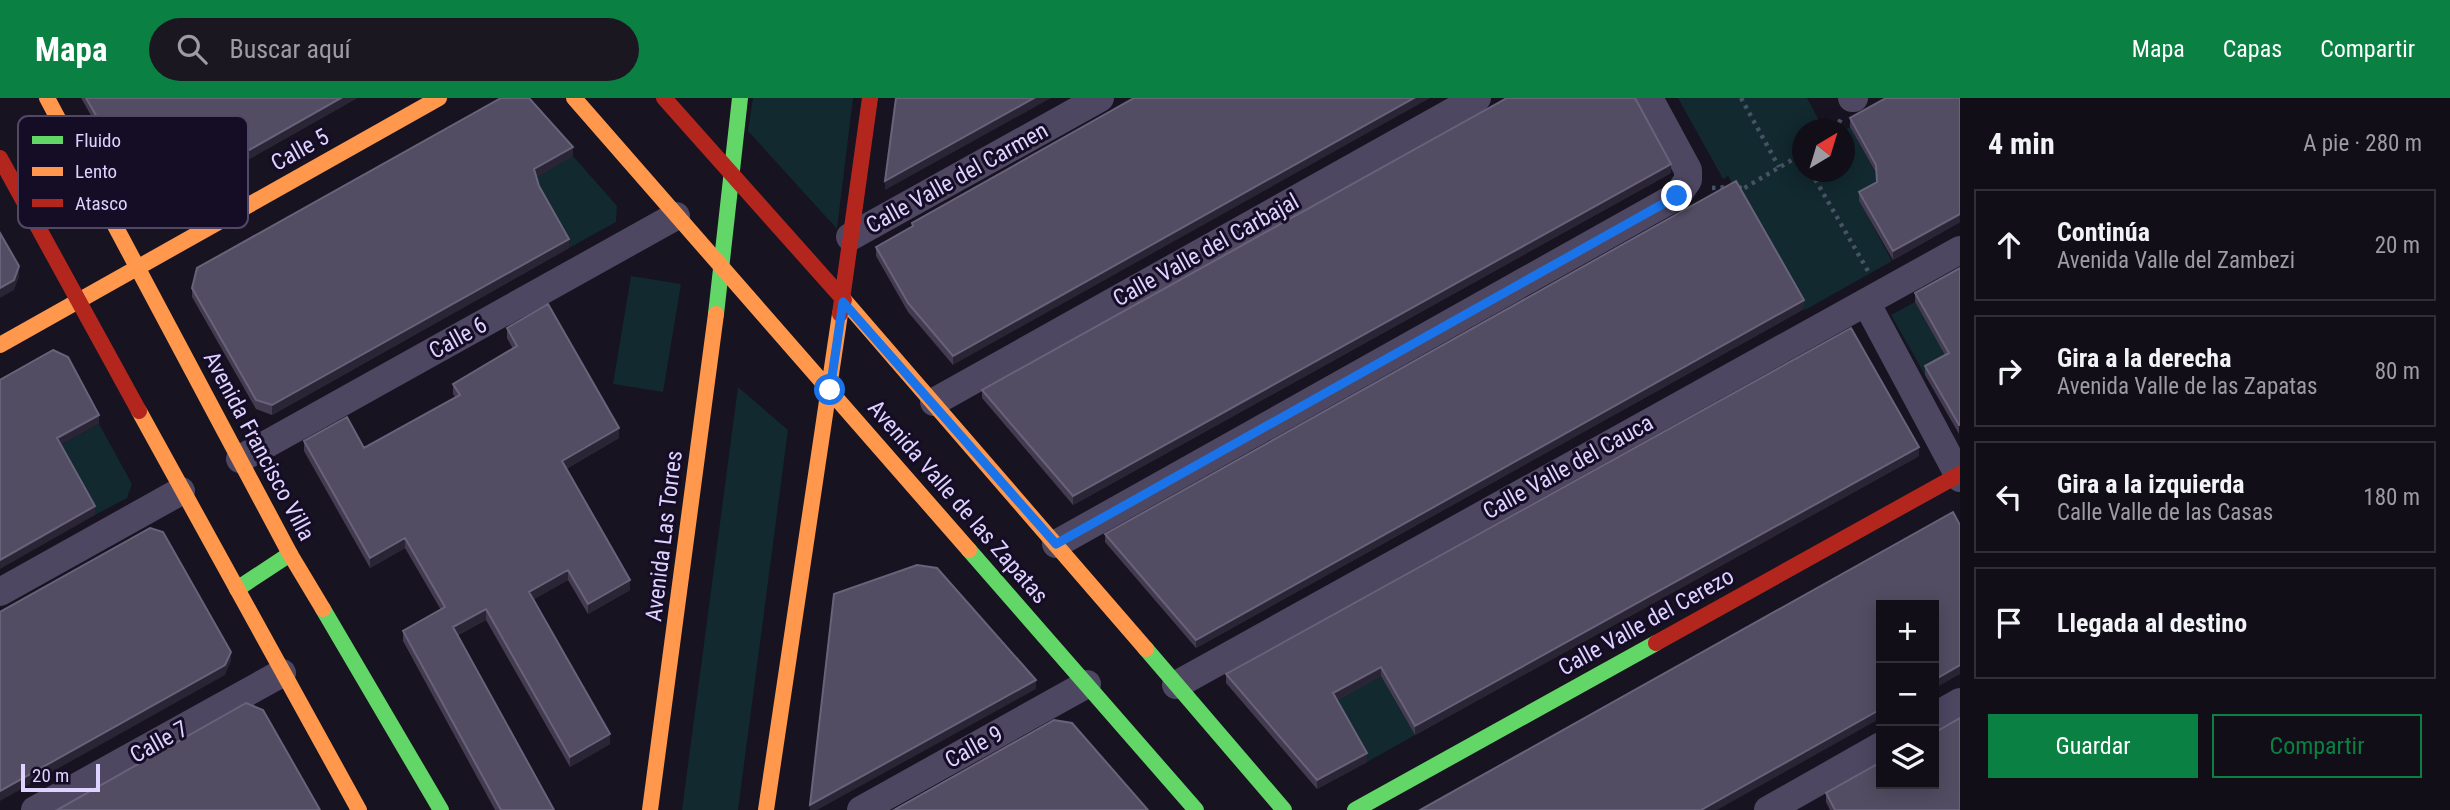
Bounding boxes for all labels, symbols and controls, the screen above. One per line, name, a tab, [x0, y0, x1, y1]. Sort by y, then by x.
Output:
search box	[149, 18, 639, 81]
text: Mapa	[35, 30, 107, 69]
icon: search	[173, 30, 211, 68]
text: Buscar aquí	[229, 34, 351, 64]
text: Mapa	[2132, 35, 2185, 63]
text: Capas	[2223, 35, 2282, 63]
text: Compartir	[2320, 35, 2415, 63]
legend	[18, 116, 248, 228]
street label: Calle Valle del Carmen	[861, 117, 1053, 239]
north arrow	[1792, 119, 1855, 182]
street label: Calle 5	[266, 123, 334, 177]
text: 4 min	[1988, 126, 2055, 161]
text: Fluido	[75, 129, 121, 152]
text: A pie · 280 m	[2303, 130, 2422, 157]
text: Lento	[75, 160, 117, 183]
route end	[1661, 180, 1692, 211]
street label: Calle Valle del Carbajal	[1108, 188, 1304, 312]
text: Atasco	[75, 192, 128, 215]
text: Continúa	[2057, 217, 2150, 247]
icon: ahead	[1990, 226, 2028, 264]
text: 20 m	[2375, 232, 2420, 259]
text: Avenida Valle del Zambezi	[2057, 247, 2295, 274]
street label: Calle 6	[424, 311, 492, 365]
text: Gira a la derecha	[2057, 343, 2231, 373]
street label: Avenida Francisco Villa	[198, 347, 320, 545]
icon: right	[1990, 352, 2028, 390]
text: 80 m	[2375, 358, 2420, 385]
text: Avenida Valle de las Zapatas	[2057, 373, 2318, 400]
route start	[814, 374, 845, 405]
street label: Avenida Valle de las Zapatas	[862, 395, 1054, 609]
street label: Calle Valle del Cauca	[1478, 409, 1658, 525]
street label: Avenida Las Torres	[640, 449, 688, 623]
text: Gira a la izquierda	[2057, 469, 2245, 499]
icon: left	[1990, 478, 2028, 516]
text: 180 m	[2363, 484, 2420, 511]
text: Calle Valle de las Casas	[2057, 499, 2273, 526]
street label: Calle Valle del Cerezo	[1554, 563, 1738, 681]
map controls	[1876, 600, 1939, 789]
button: +	[1876, 600, 1939, 663]
icon: arrive	[1990, 604, 2028, 642]
text: Llegada al destino	[2057, 608, 2247, 638]
button: −	[1876, 663, 1939, 726]
button: Guardar	[1988, 714, 2198, 778]
button: Compartir	[2212, 714, 2422, 778]
street label: Calle 7	[125, 715, 193, 769]
street label: Calle 9	[940, 720, 1008, 774]
button: layers	[1876, 726, 1939, 789]
scale bar	[21, 761, 100, 793]
text: 20 m	[32, 764, 69, 787]

